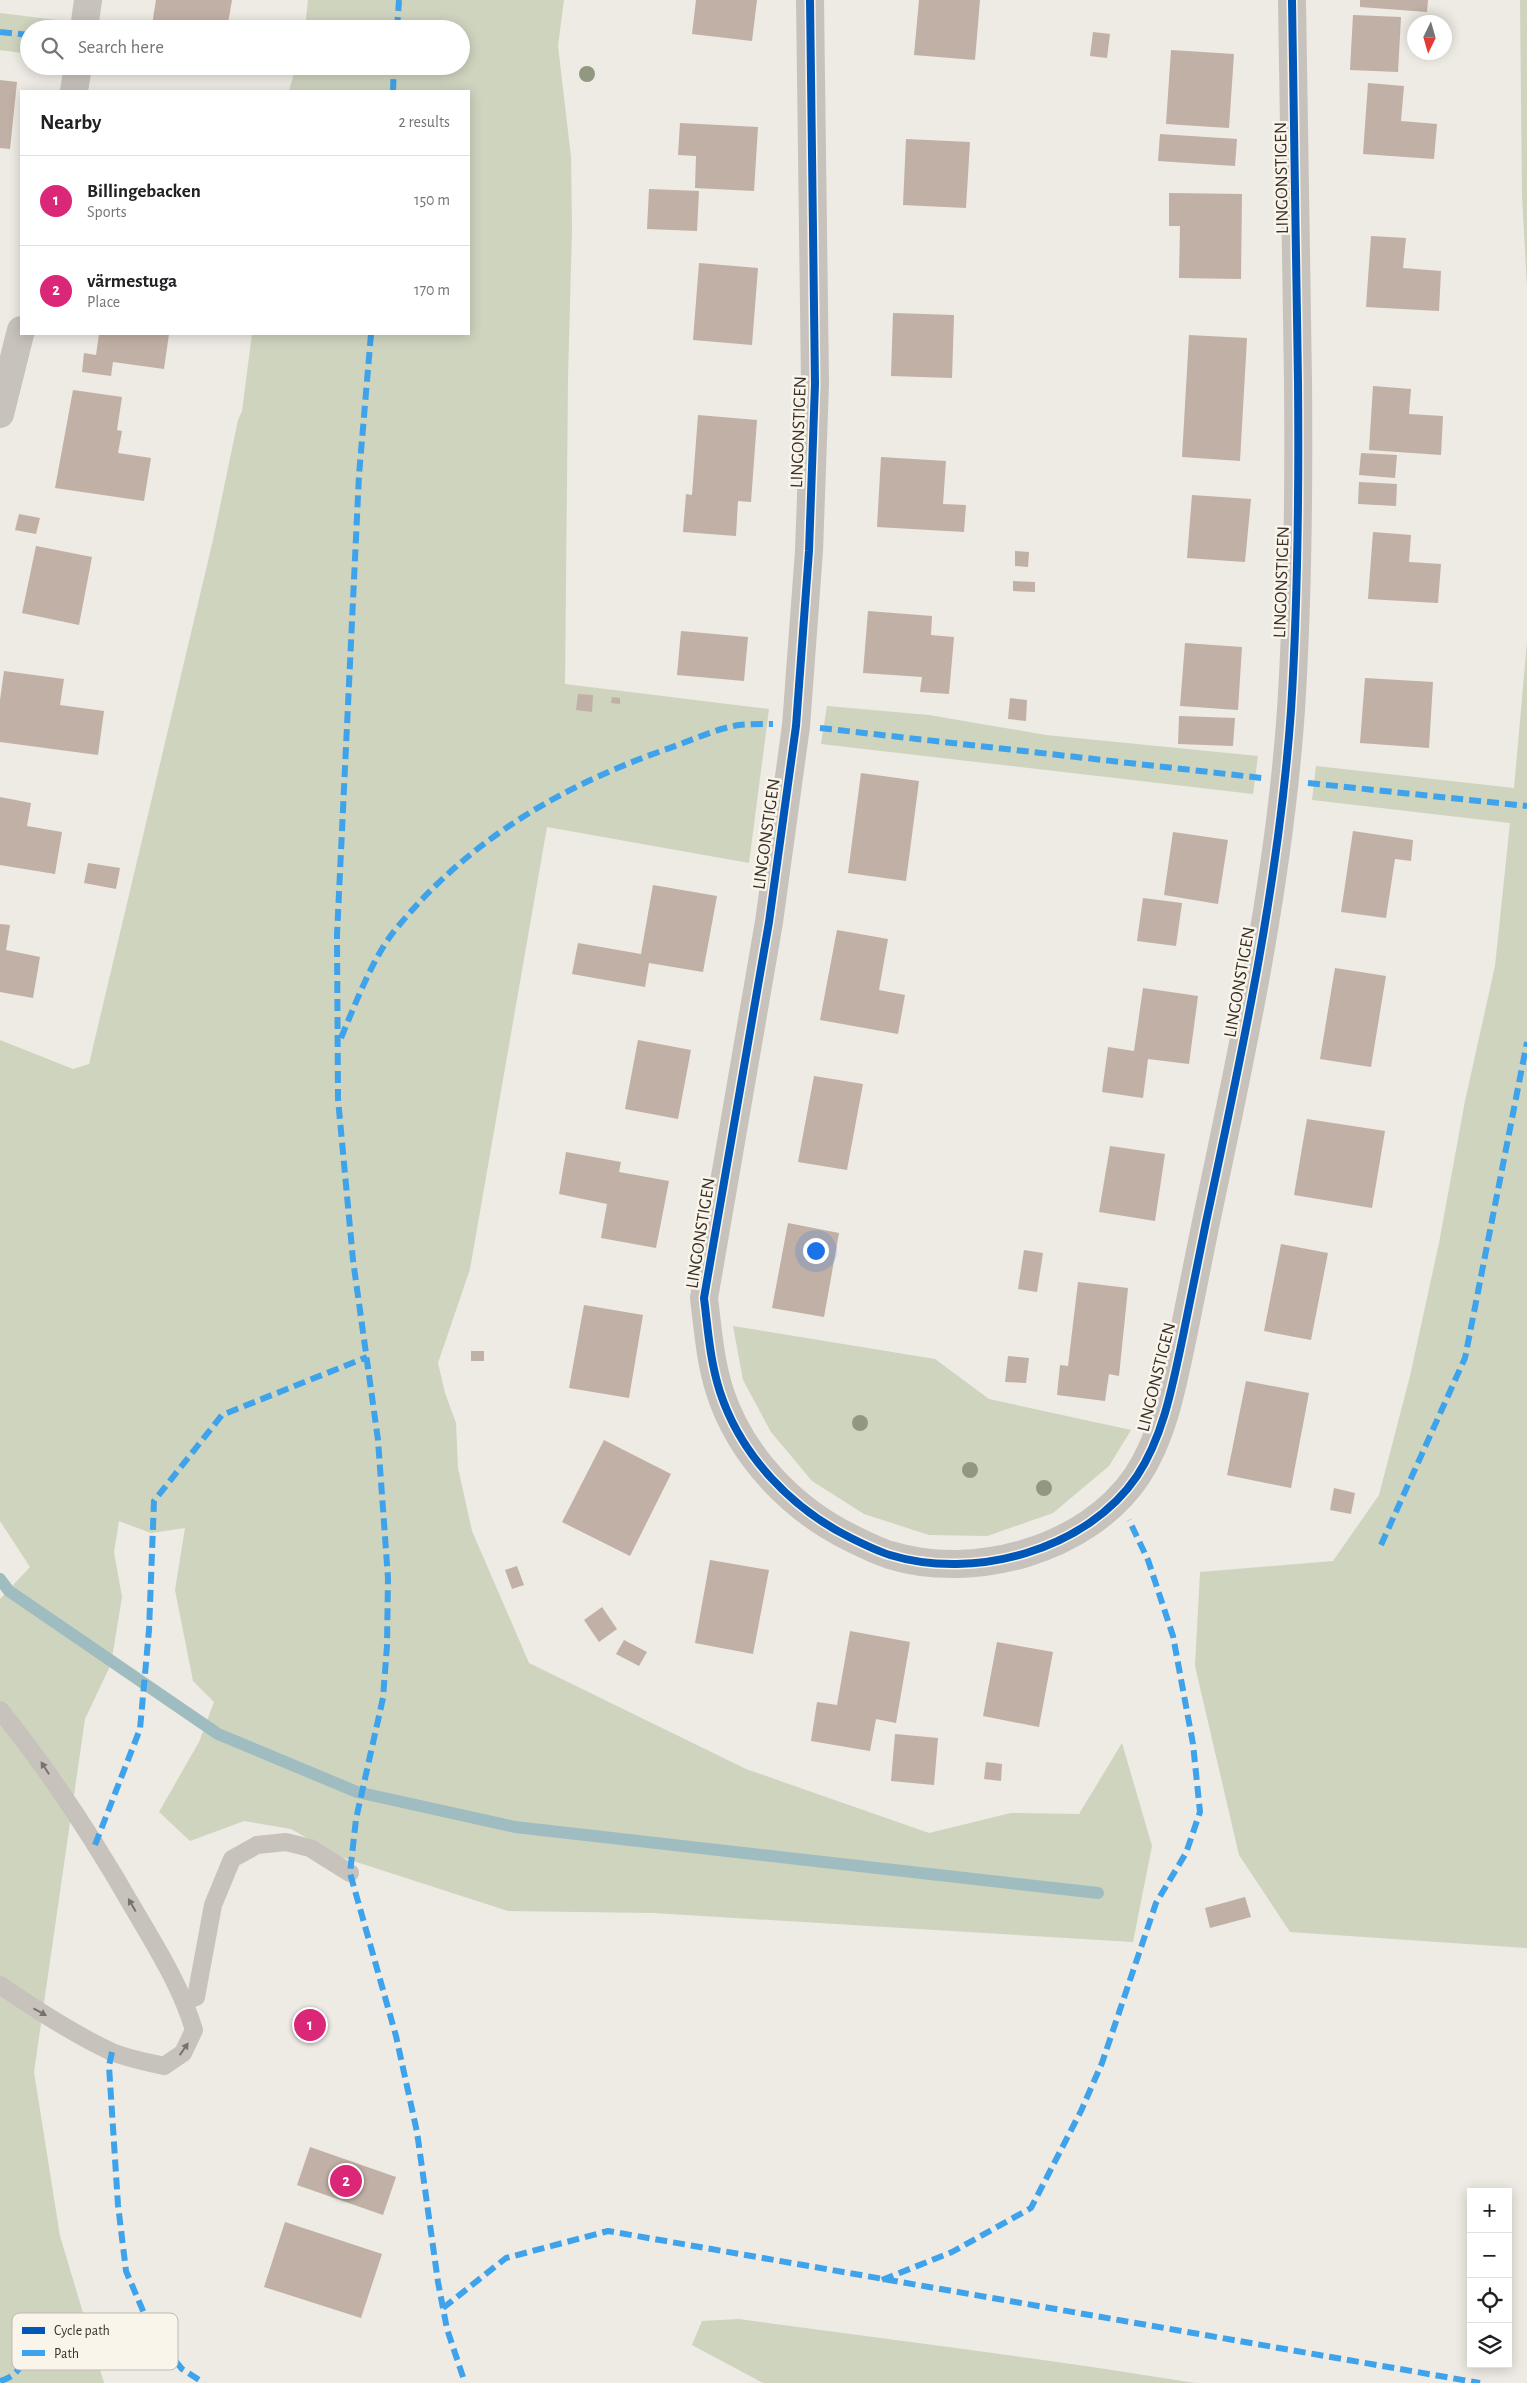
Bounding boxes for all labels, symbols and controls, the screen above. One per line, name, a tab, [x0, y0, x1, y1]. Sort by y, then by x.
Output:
north arrow	[1407, 15, 1452, 60]
search box	[20, 20, 470, 75]
icon: search	[38, 34, 66, 62]
text: Search here	[78, 38, 164, 57]
text: Nearby	[40, 112, 101, 133]
text: 2 results	[398, 114, 450, 130]
street label: LINGONSTIGEN	[1272, 122, 1292, 234]
text: Billingebacken	[87, 182, 201, 201]
text: 1	[53, 192, 59, 208]
text: 150 m	[414, 192, 450, 208]
text: Sports	[87, 204, 127, 220]
text: värmestuga	[87, 272, 177, 291]
text: 2	[52, 282, 60, 298]
text: 170 m	[414, 282, 450, 298]
text: Place	[87, 294, 120, 310]
street label: LINGONSTIGEN	[788, 376, 810, 488]
street label: LINGONSTIGEN	[1271, 526, 1293, 638]
street label: LINGONSTIGEN	[750, 777, 784, 891]
street label: LINGONSTIGEN	[1221, 925, 1259, 1039]
street label: LINGONSTIGEN	[683, 1176, 719, 1290]
your location	[803, 1238, 829, 1264]
street label: LINGONSTIGEN	[1135, 1321, 1179, 1434]
one-way arrow	[40, 1761, 49, 1774]
one-way arrow	[127, 1898, 136, 1911]
pin: 1	[294, 2006, 326, 2044]
one-way arrow	[33, 2008, 48, 2016]
one-way arrow	[179, 2042, 189, 2056]
pin: 2	[330, 2162, 362, 2200]
map controls	[1467, 2188, 1512, 2368]
button: +	[1467, 2188, 1512, 2233]
button: −	[1467, 2233, 1512, 2278]
button: locate	[1467, 2278, 1512, 2323]
legend	[12, 2313, 178, 2370]
button: layers	[1467, 2323, 1512, 2368]
text: Cycle path	[54, 2324, 110, 2338]
text: Path	[54, 2347, 79, 2361]

